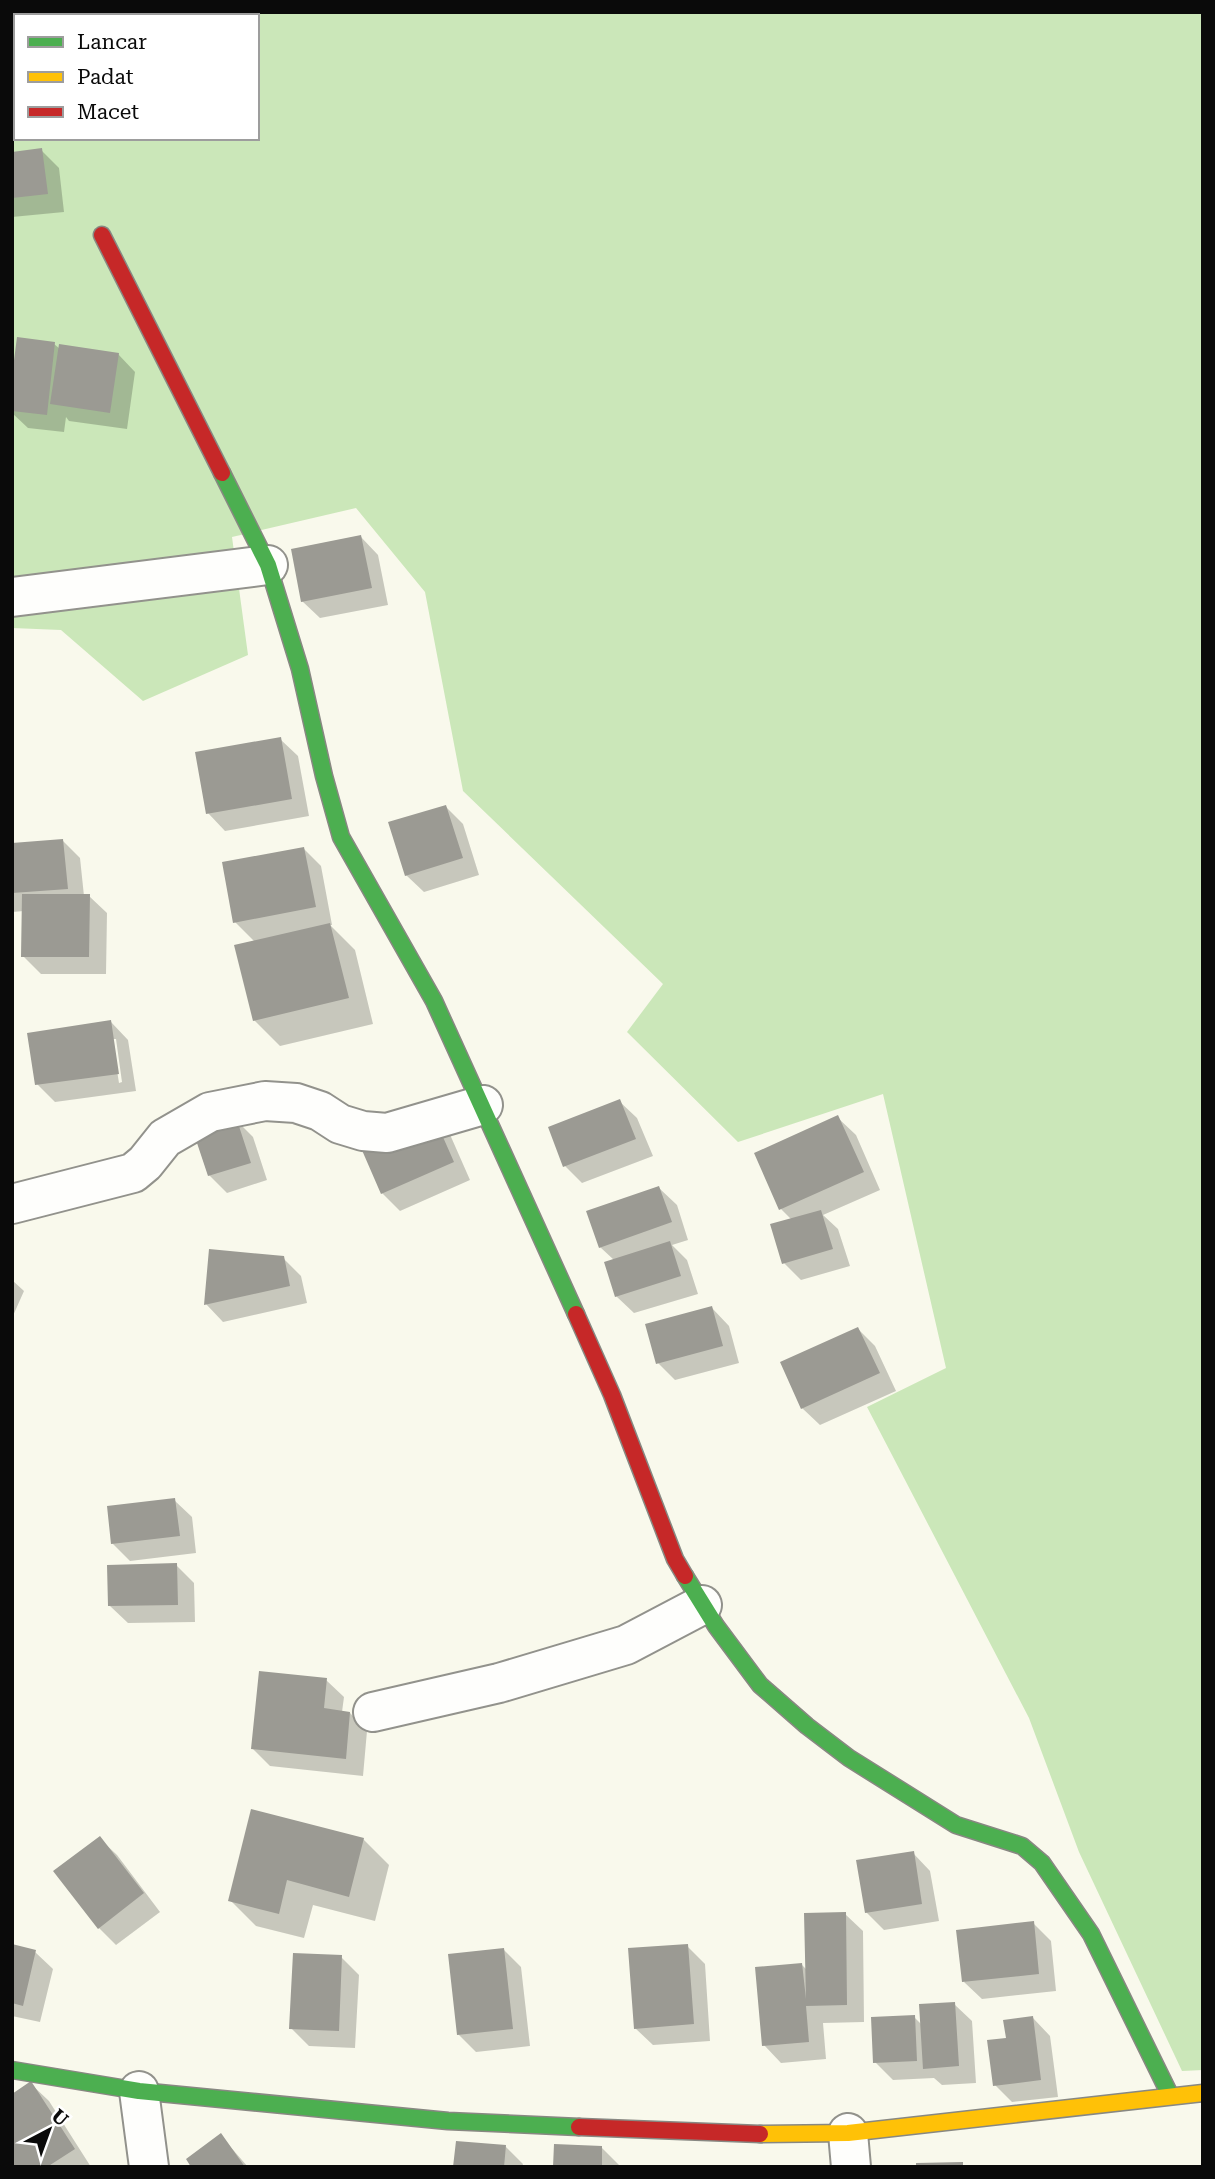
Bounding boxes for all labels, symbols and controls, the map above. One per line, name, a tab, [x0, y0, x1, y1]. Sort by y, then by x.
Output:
legend	[14, 14, 259, 140]
text: Lancar	[77, 30, 147, 54]
text: Padat	[77, 65, 134, 89]
text: Macet	[77, 100, 139, 124]
north arrow	[14, 2095, 84, 2165]
text: U	[47, 2104, 73, 2131]

